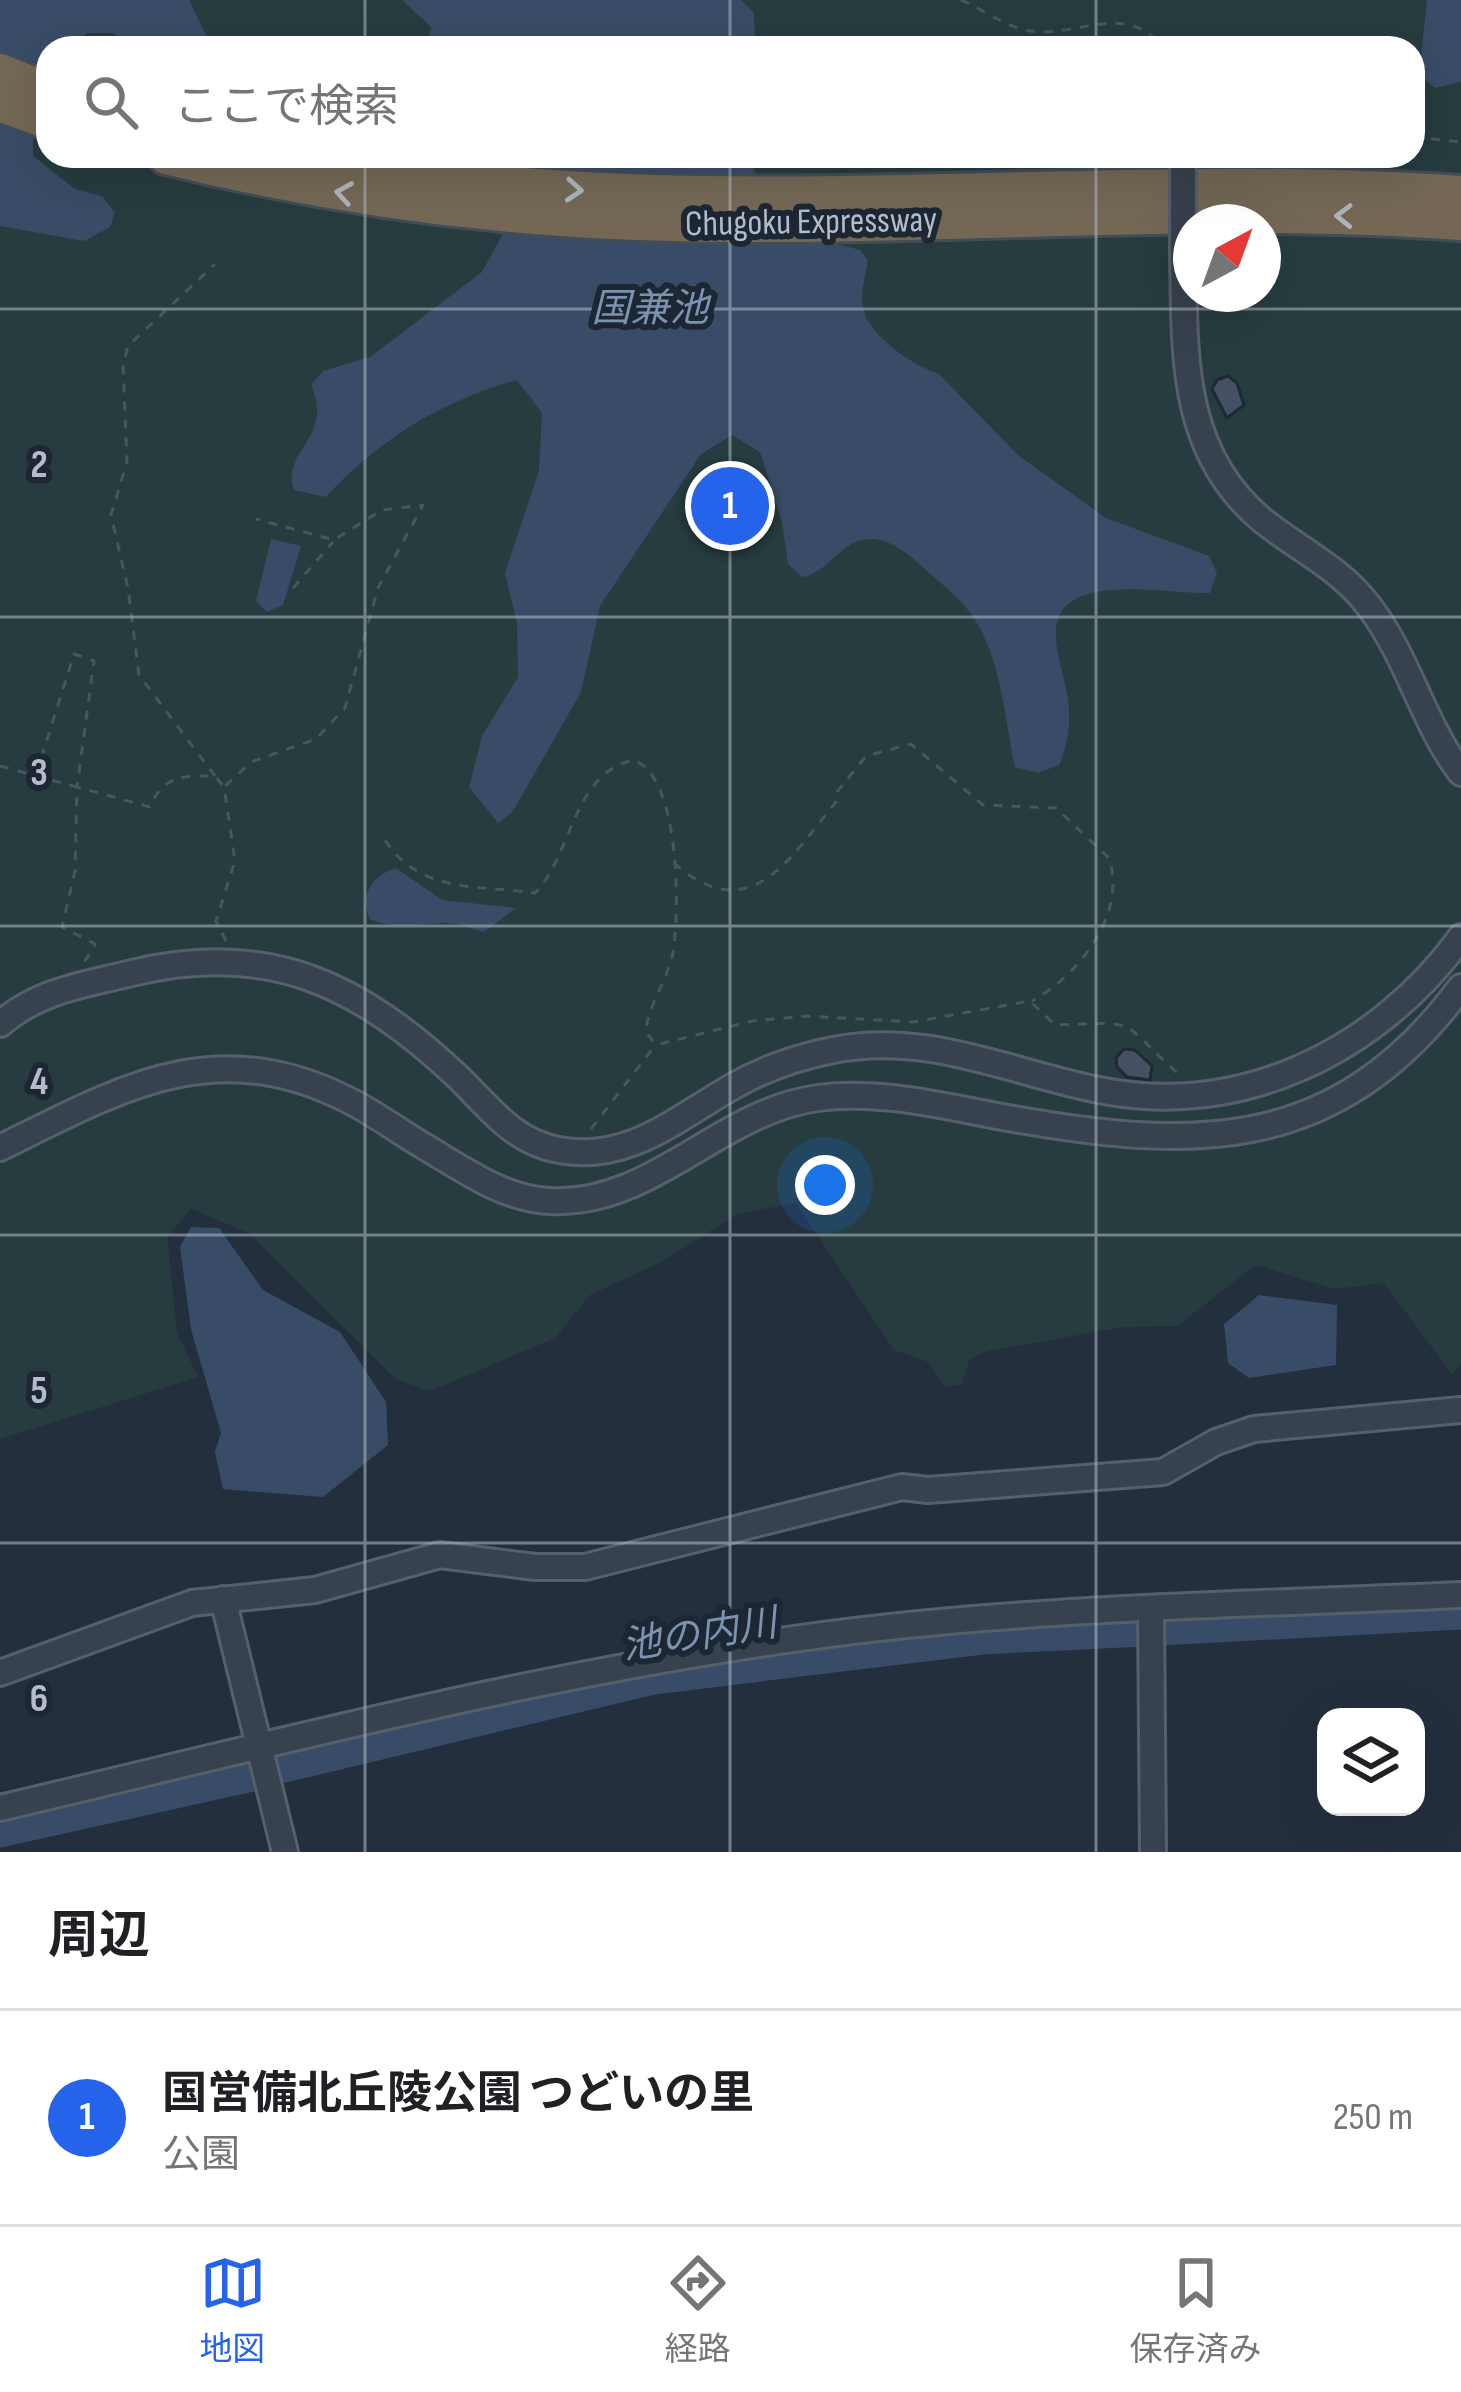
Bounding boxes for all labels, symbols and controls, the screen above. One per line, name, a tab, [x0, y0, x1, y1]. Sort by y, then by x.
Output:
search box	[36, 36, 1425, 168]
icon: search	[78, 69, 144, 135]
text: ここで検索	[174, 80, 399, 135]
one-way arrow	[565, 177, 584, 203]
one-way arrow	[334, 182, 354, 207]
street label: Chugoku Expressway	[685, 199, 937, 246]
north arrow	[1173, 204, 1281, 312]
one-way arrow	[1334, 204, 1353, 230]
water label: 国兼池	[591, 286, 712, 333]
text: 2	[30, 442, 48, 489]
pin: 1	[691, 461, 769, 551]
text: 3	[30, 750, 48, 797]
text: 4	[30, 1059, 48, 1106]
your location	[795, 1155, 855, 1215]
text: 5	[30, 1368, 48, 1415]
water label: 池の内川	[619, 1599, 784, 1671]
text: 6	[30, 1676, 48, 1723]
map controls	[1317, 1708, 1425, 1816]
button: layers	[1317, 1708, 1425, 1816]
text: 周辺	[48, 1906, 150, 1967]
text: 国営備北丘陵公園 つどいの里	[162, 2067, 754, 2122]
text: 1	[79, 2094, 95, 2141]
text: 250 m	[1333, 2094, 1413, 2141]
text: 公園	[162, 2132, 240, 2179]
tab: 地図	[200, 2250, 266, 2370]
tab: 経路	[665, 2250, 731, 2370]
tab: 保存済み	[1130, 2250, 1262, 2370]

